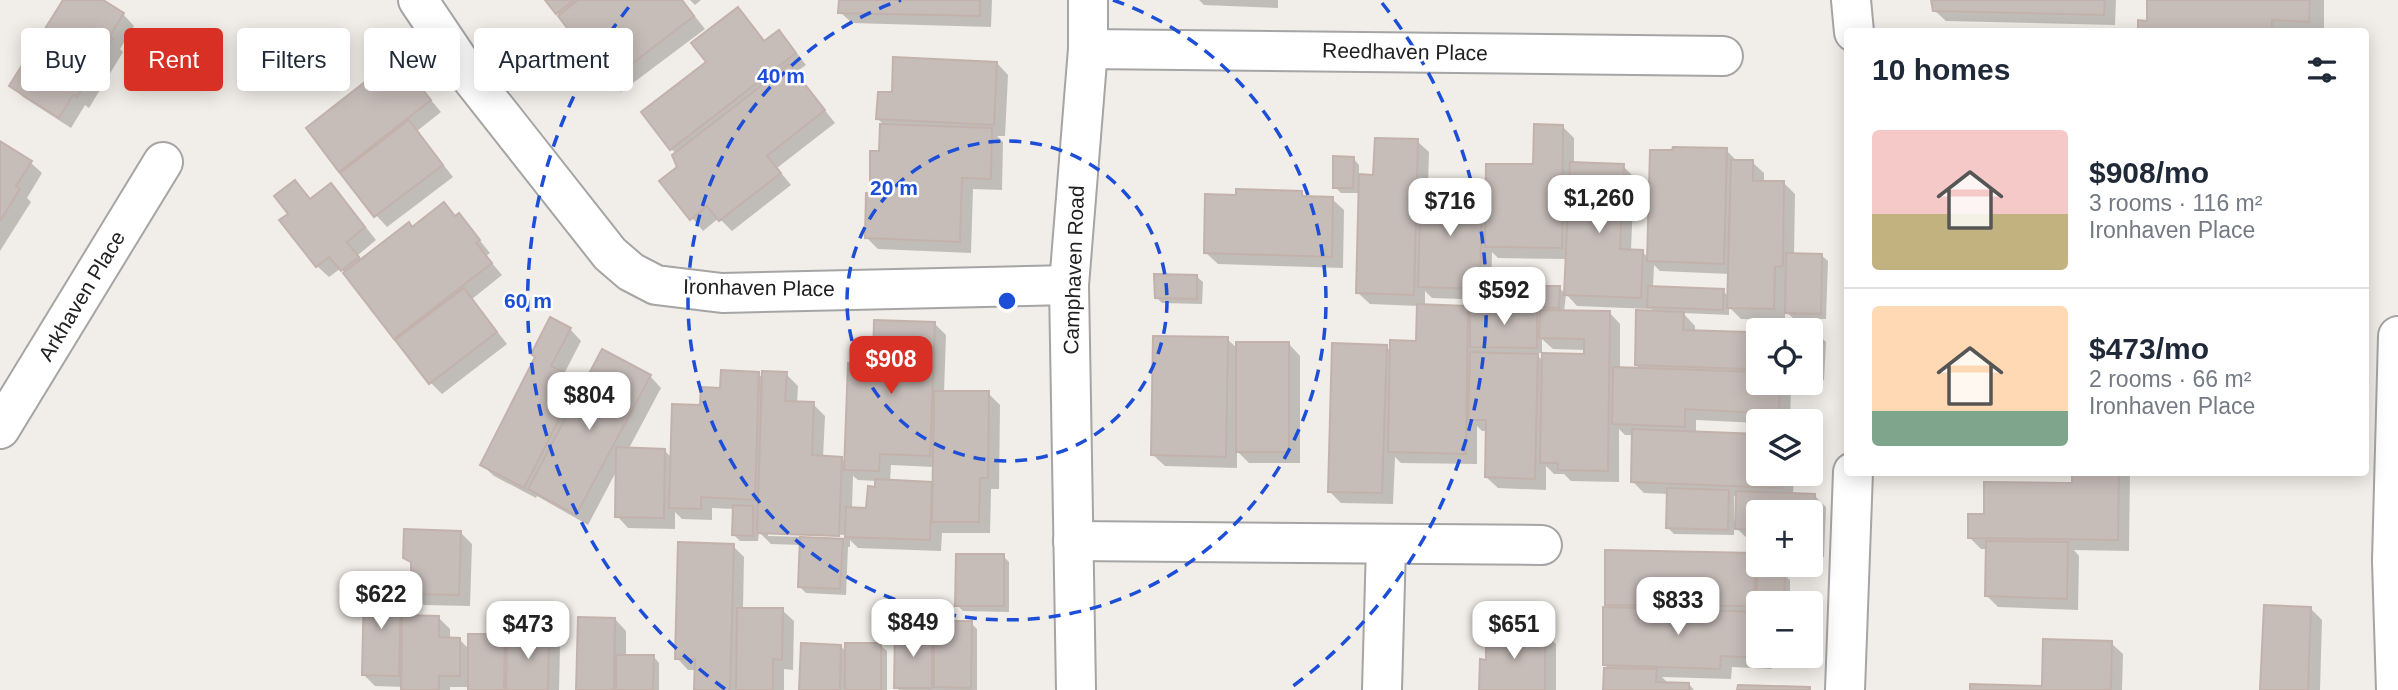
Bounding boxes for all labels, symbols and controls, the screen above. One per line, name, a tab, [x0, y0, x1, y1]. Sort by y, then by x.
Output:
chip: Buy	[21, 28, 110, 91]
chip: Rent	[124, 28, 223, 91]
chip: Filters	[237, 28, 350, 91]
chip: New	[364, 28, 460, 91]
chip: Apartment	[474, 28, 633, 91]
street label: Reedhaven Place	[1322, 39, 1488, 64]
icon: filters	[2303, 51, 2341, 89]
text: 10 homes	[1872, 53, 2010, 86]
text: 40 m	[757, 64, 805, 87]
text: $908/mo	[2089, 156, 2209, 189]
icon: home	[1928, 158, 2012, 242]
text: 20 m	[870, 176, 918, 199]
pin: $1,260	[1542, 176, 1656, 235]
pin: $716	[1409, 178, 1491, 238]
street label: Camphaven Road	[1059, 185, 1088, 355]
text: $1,260	[1564, 185, 1634, 211]
text: $716	[1424, 188, 1476, 214]
text: 3 rooms · 116 m²	[2089, 190, 2262, 216]
text: Ironhaven Place	[2089, 217, 2255, 243]
street label: Arkhaven Place	[34, 227, 129, 365]
pin: $592	[1463, 268, 1545, 327]
street label: Ironhaven Place	[683, 275, 835, 300]
text: $592	[1478, 277, 1530, 303]
text: 60 m	[504, 289, 552, 312]
centre of rings	[995, 289, 1019, 313]
map controls	[1746, 318, 1823, 668]
button: locate	[1746, 318, 1823, 395]
text: $473/mo	[2089, 332, 2209, 365]
icon: home	[1928, 334, 2012, 418]
pin: $908	[850, 336, 932, 396]
text: $908	[865, 346, 917, 372]
text: 2 rooms · 66 m²	[2089, 366, 2251, 392]
pin: $804	[548, 372, 630, 432]
text: $804	[563, 382, 615, 408]
text: Ironhaven Place	[2089, 393, 2255, 419]
button: layers	[1746, 409, 1823, 486]
button: +	[1746, 500, 1823, 577]
pin: $622	[340, 572, 422, 631]
pin: $833	[1637, 578, 1719, 637]
text: $622	[355, 581, 407, 607]
text: $833	[1652, 587, 1704, 613]
button: −	[1746, 591, 1823, 668]
pin: $849	[872, 600, 954, 659]
pin: $473	[487, 602, 569, 661]
pin: $651	[1473, 602, 1555, 661]
text: $849	[887, 609, 939, 635]
text: $473	[502, 611, 554, 637]
text: $651	[1488, 611, 1540, 637]

